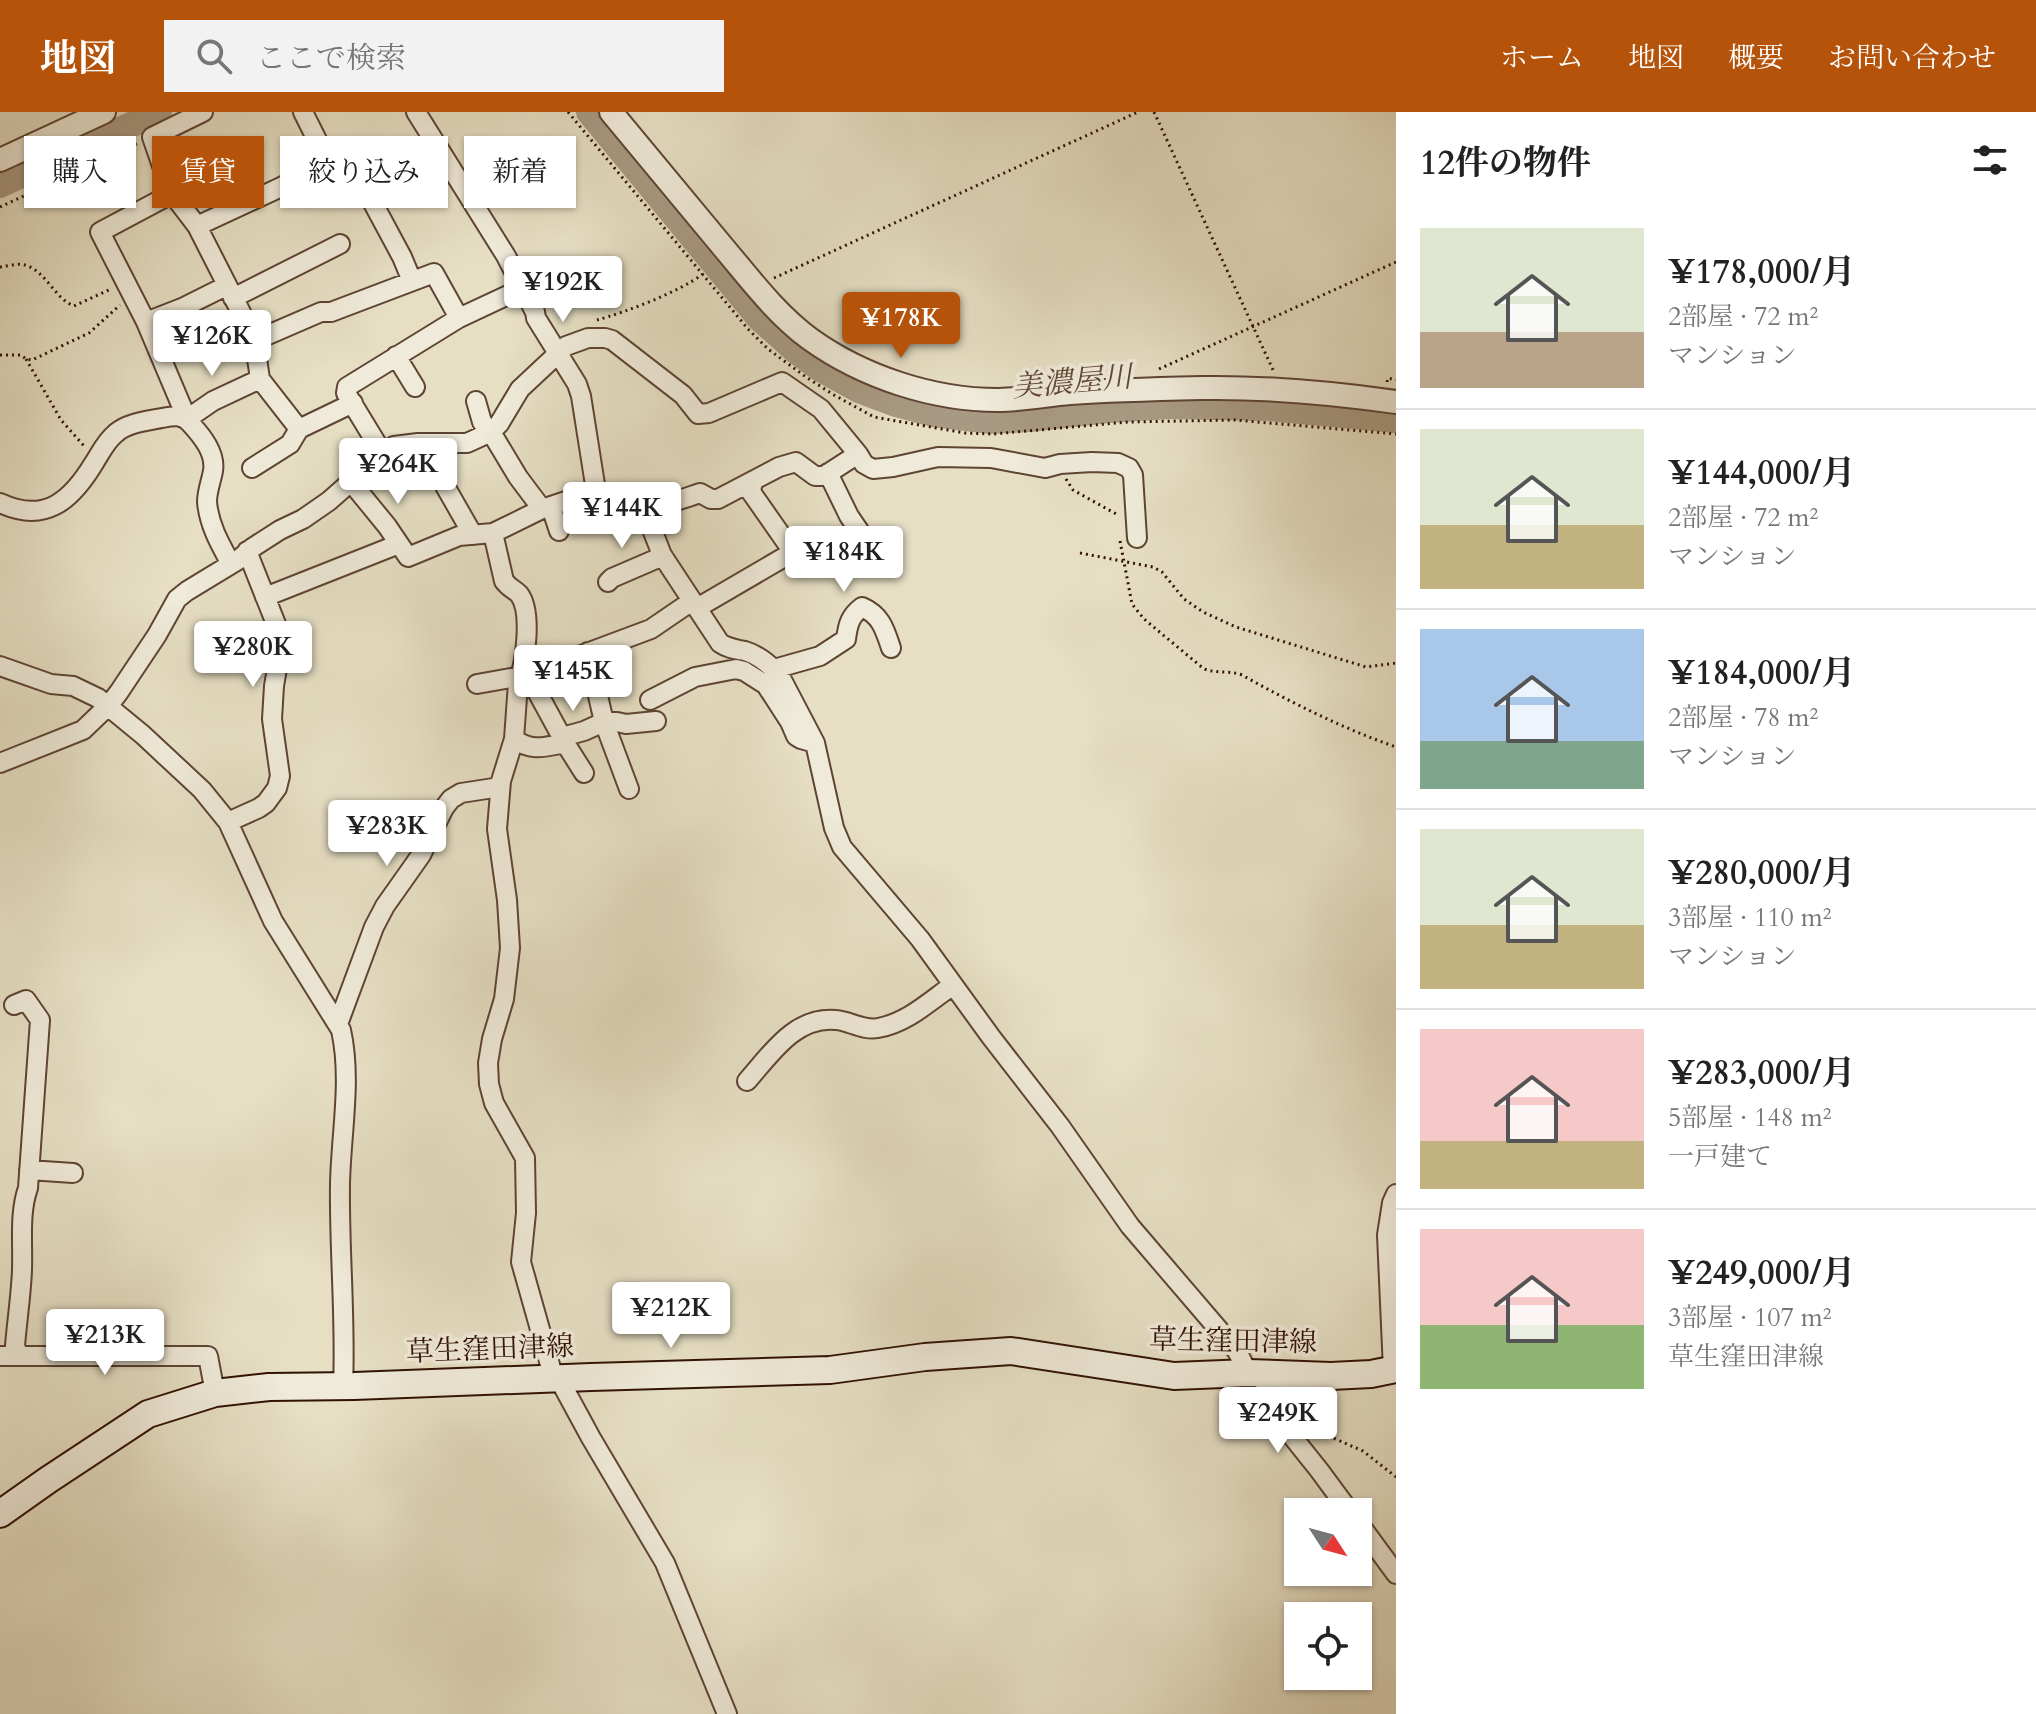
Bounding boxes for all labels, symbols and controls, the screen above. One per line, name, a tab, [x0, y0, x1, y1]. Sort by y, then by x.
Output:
search box	[164, 20, 724, 92]
text: 地図	[40, 33, 116, 85]
icon: search	[192, 34, 236, 78]
text: ここで検索	[256, 38, 406, 79]
text: ホーム	[1500, 39, 1584, 77]
text: 地図	[1628, 39, 1684, 77]
text: 概要	[1728, 39, 1784, 77]
text: お問い合わせ	[1828, 39, 1996, 77]
chip: 購入	[24, 136, 136, 208]
chip: 賃貸	[152, 136, 264, 208]
chip: 絞り込み	[280, 136, 448, 208]
chip: 新着	[464, 136, 576, 208]
icon: filters	[1968, 138, 2012, 182]
text: 12件の物件	[1420, 140, 1591, 186]
text: ¥178,000/月	[1668, 249, 1856, 295]
pin: ¥192K	[507, 256, 619, 324]
icon: home	[1484, 260, 1580, 356]
text: ¥192K	[522, 264, 604, 299]
pin: ¥178K	[845, 292, 957, 360]
text: 2部屋 · 72 m²	[1668, 299, 1818, 334]
text: ¥178K	[860, 300, 942, 335]
pin: ¥126K	[156, 310, 268, 378]
text: ¥126K	[171, 318, 253, 353]
text: マンション	[1668, 338, 1797, 373]
water label: 美濃屋川	[1010, 356, 1137, 408]
pin: ¥264K	[342, 438, 454, 506]
text: ¥264K	[357, 446, 439, 481]
text: ¥144,000/月	[1668, 450, 1856, 496]
icon: home	[1484, 461, 1580, 557]
pin: ¥144K	[566, 482, 678, 550]
text: ¥144K	[581, 490, 663, 525]
text: 2部屋 · 72 m²	[1668, 500, 1818, 535]
pin: ¥184K	[788, 526, 900, 594]
text: ¥184K	[803, 534, 885, 569]
text: マンション	[1668, 539, 1797, 574]
pin: ¥280K	[197, 621, 309, 689]
text: ¥280K	[212, 629, 294, 664]
pin: ¥145K	[517, 645, 629, 713]
text: ¥184,000/月	[1668, 650, 1856, 696]
text: ¥145K	[532, 653, 614, 688]
icon: home	[1484, 661, 1580, 757]
text: 2部屋 · 78 m²	[1668, 700, 1818, 735]
text: マンション	[1668, 739, 1797, 774]
pin: ¥283K	[331, 800, 443, 868]
text: ¥283K	[346, 808, 428, 843]
text: ¥280,000/月	[1668, 850, 1856, 896]
icon: home	[1484, 861, 1580, 957]
text: 3部屋 · 110 m²	[1668, 900, 1832, 935]
text: マンション	[1668, 939, 1797, 974]
text: ¥283,000/月	[1668, 1050, 1856, 1096]
icon: home	[1484, 1061, 1580, 1157]
text: 5部屋 · 148 m²	[1668, 1100, 1832, 1135]
text: 一戸建て	[1668, 1139, 1772, 1174]
text: ¥249,000/月	[1668, 1250, 1856, 1296]
icon: home	[1484, 1261, 1580, 1357]
pin: ¥212K	[615, 1282, 727, 1350]
text: ¥212K	[630, 1290, 712, 1325]
text: 3部屋 · 107 m²	[1668, 1300, 1832, 1335]
pin: ¥213K	[49, 1309, 161, 1377]
text: ¥213K	[64, 1317, 146, 1352]
street label: 草生窪田津線	[1149, 1321, 1317, 1361]
street label: 草生窪田津線	[405, 1327, 575, 1371]
text: 草生窪田津線	[1668, 1339, 1824, 1374]
pin: ¥249K	[1222, 1387, 1334, 1455]
text: ¥249K	[1237, 1395, 1319, 1430]
north arrow	[1284, 1498, 1372, 1586]
map controls	[1284, 1498, 1372, 1690]
button: locate	[1284, 1602, 1372, 1690]

